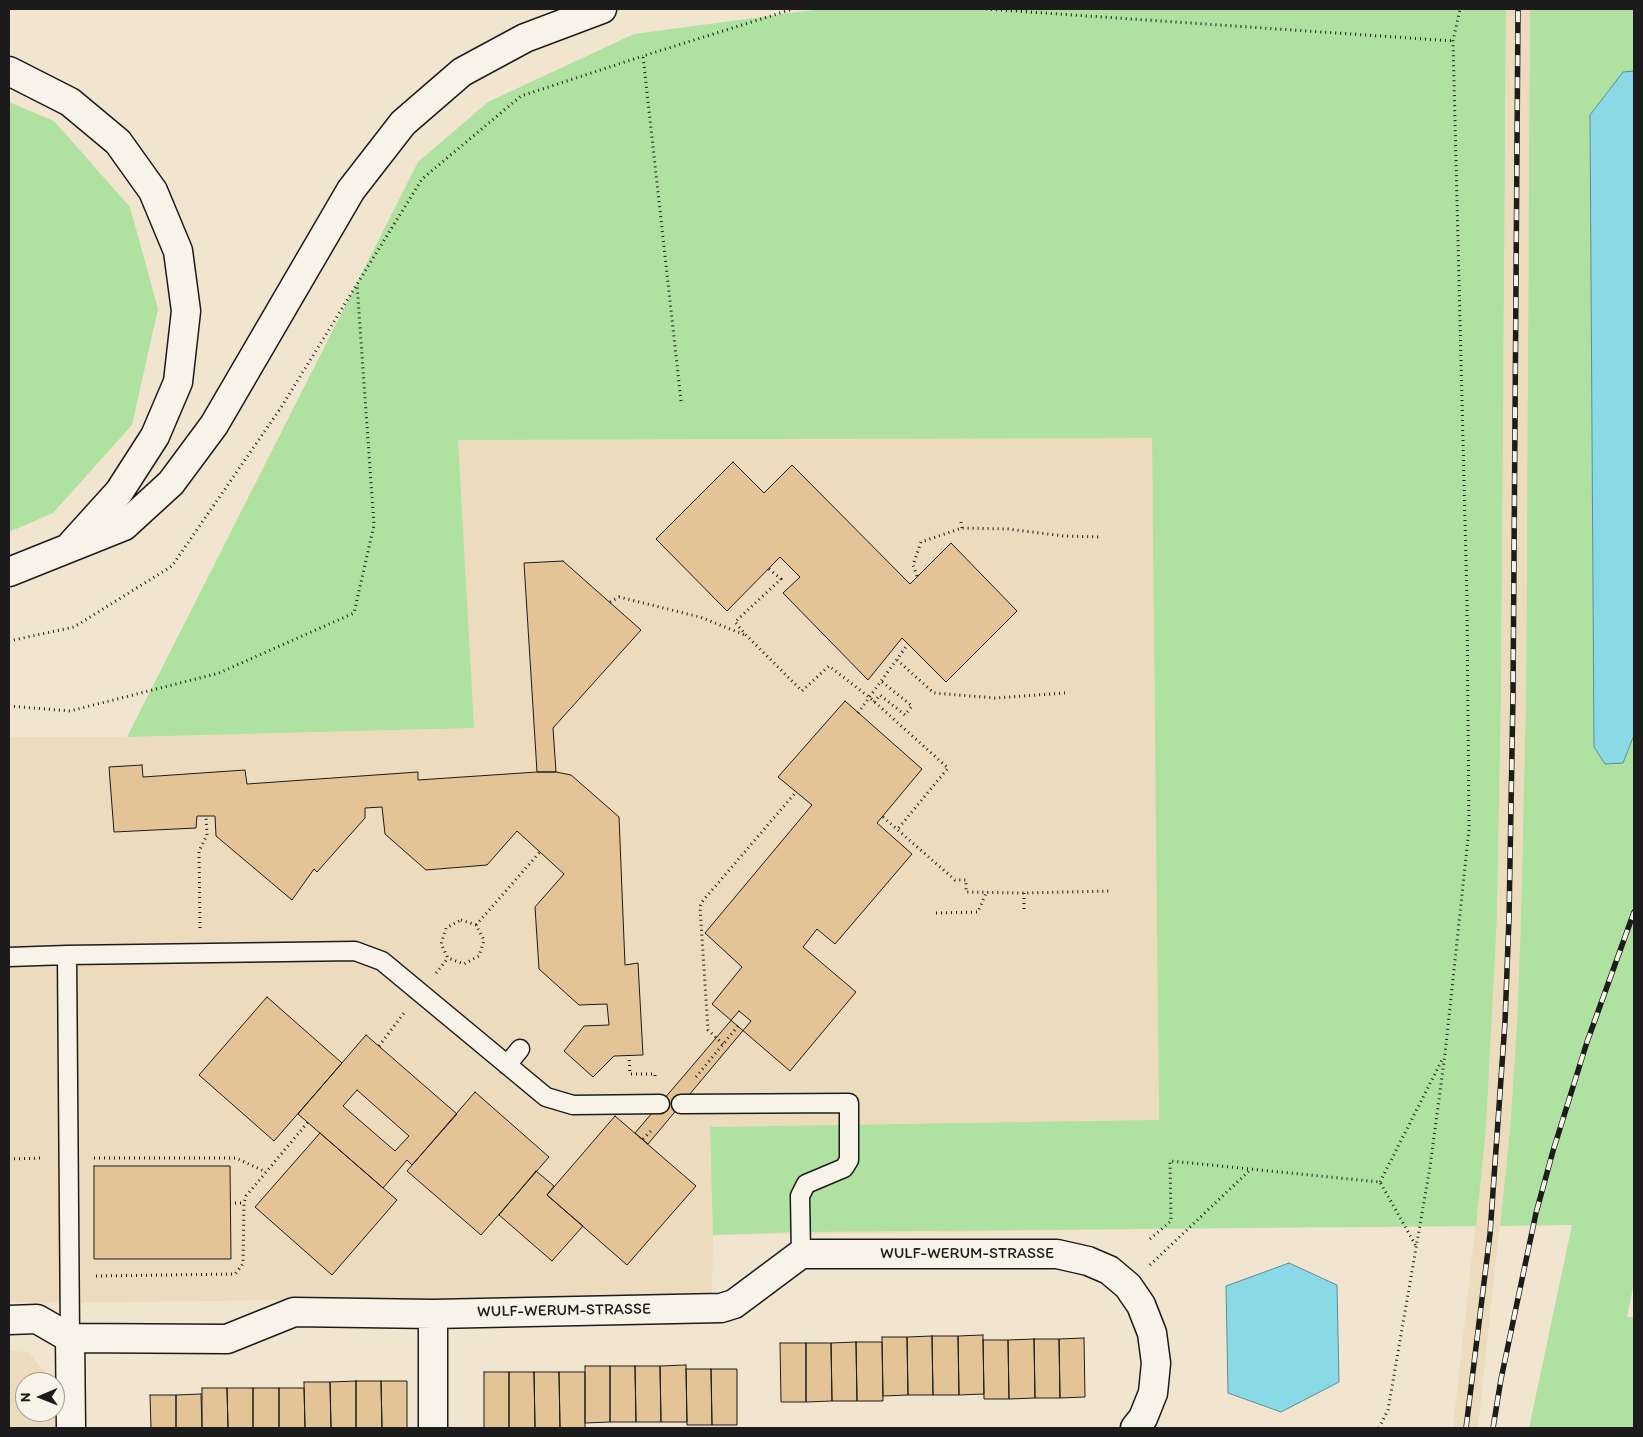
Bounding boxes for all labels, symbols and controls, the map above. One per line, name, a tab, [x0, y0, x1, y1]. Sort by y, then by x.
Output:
street label: WULF-WERUM-STRASSE	[880, 1244, 1054, 1264]
street label: WULF-WERUM-STRASSE	[477, 1300, 651, 1322]
north arrow	[15, 1372, 65, 1422]
text: N	[17, 1392, 34, 1402]

